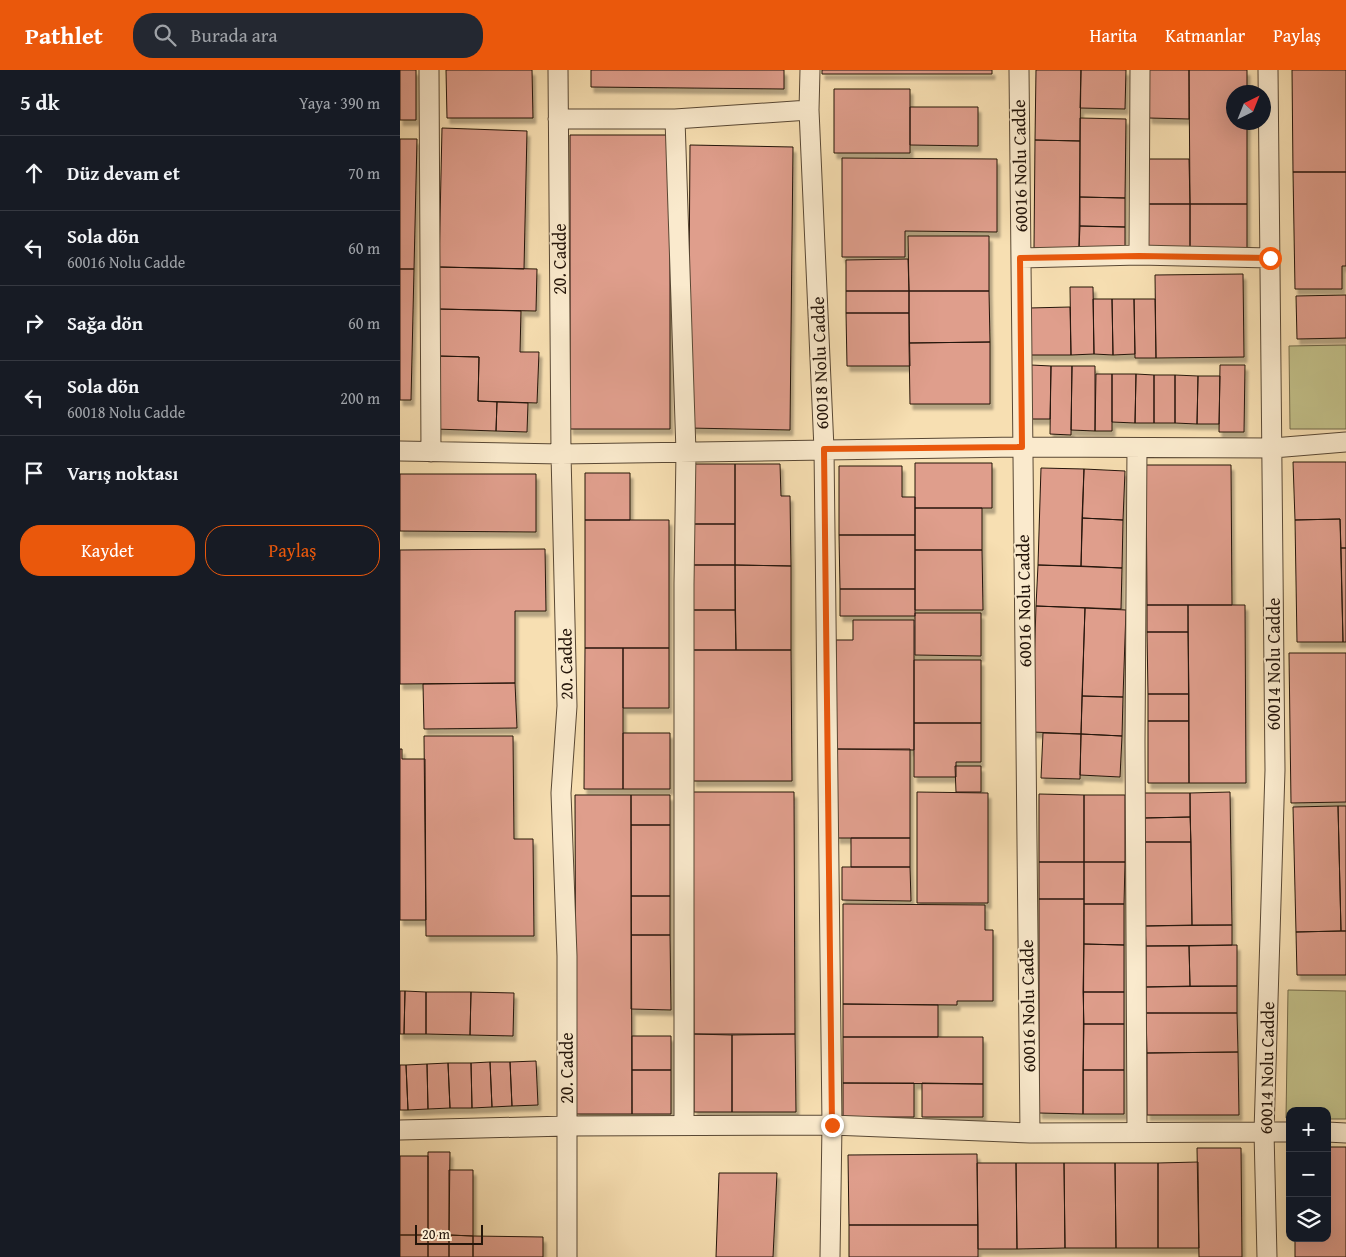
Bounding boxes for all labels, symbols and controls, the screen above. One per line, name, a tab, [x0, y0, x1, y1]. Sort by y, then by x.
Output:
search box	[133, 13, 483, 58]
text: Pathlet	[25, 18, 103, 53]
icon: search	[151, 21, 179, 49]
text: Burada ara	[191, 21, 277, 49]
text: Harita	[1090, 22, 1137, 49]
text: Katmanlar	[1165, 22, 1245, 49]
text: Paylaş	[1273, 22, 1321, 49]
north arrow	[1226, 85, 1271, 130]
text: 5 dk	[20, 87, 60, 118]
text: Yaya · 390 m	[299, 91, 380, 115]
street label: 60016 Nolu Cadde	[1005, 99, 1034, 233]
icon: ahead	[20, 159, 48, 187]
text: Düz devam et	[67, 159, 180, 187]
text: 70 m	[348, 161, 380, 185]
text: Sola dön	[67, 222, 139, 250]
street label: 20. Cadde	[546, 223, 573, 295]
icon: left	[20, 234, 48, 262]
text: 60 m	[348, 236, 380, 260]
route start	[1259, 247, 1282, 270]
text: 60016 Nolu Cadde	[67, 250, 185, 274]
street label: 60018 Nolu Cadde	[804, 296, 835, 430]
icon: right	[20, 309, 48, 337]
text: Sağa dön	[67, 309, 143, 337]
text: 60 m	[348, 311, 380, 335]
text: Sola dön	[67, 372, 139, 400]
icon: left	[20, 384, 48, 412]
text: 200 m	[340, 386, 380, 410]
text: 60018 Nolu Cadde	[67, 400, 185, 424]
icon: arrive	[20, 459, 48, 487]
text: Varış noktası	[67, 459, 178, 487]
button: Kaydet	[20, 525, 195, 576]
button: Paylaş	[205, 525, 380, 576]
street label: 60016 Nolu Cadde	[1009, 534, 1038, 668]
street label: 60014 Nolu Cadde	[1260, 598, 1287, 730]
street label: 20. Cadde	[551, 628, 580, 700]
street label: 60016 Nolu Cadde	[1013, 939, 1042, 1073]
street label: 60014 Nolu Cadde	[1252, 1001, 1281, 1135]
street label: 20. Cadde	[553, 1032, 580, 1104]
map controls	[1286, 1107, 1331, 1242]
button: +	[1286, 1107, 1331, 1152]
route end	[821, 1114, 844, 1137]
button: −	[1286, 1152, 1331, 1197]
button: layers	[1286, 1197, 1331, 1242]
scale bar	[415, 1222, 482, 1245]
text: 20 m	[422, 1224, 450, 1244]

